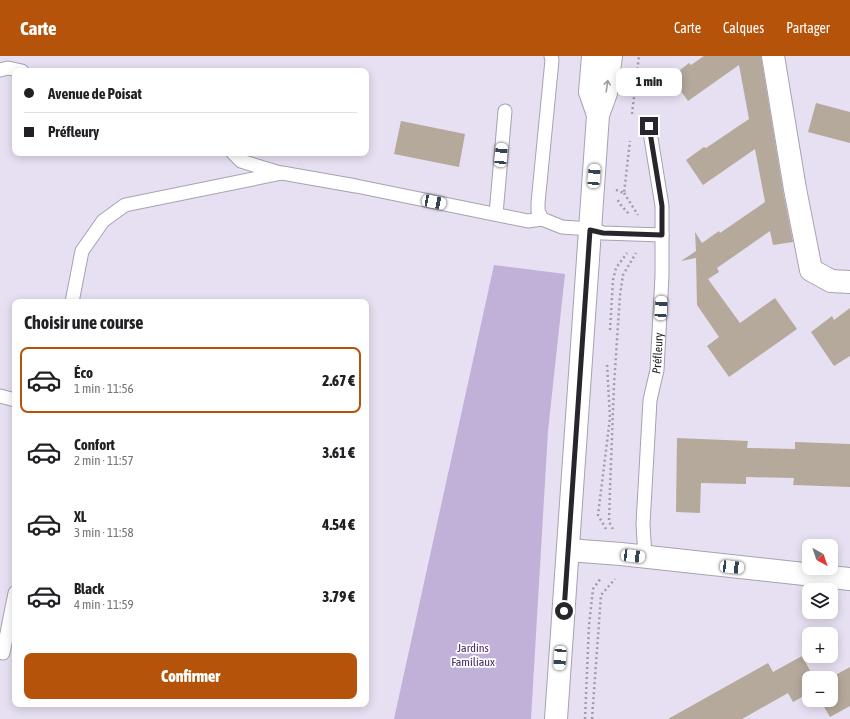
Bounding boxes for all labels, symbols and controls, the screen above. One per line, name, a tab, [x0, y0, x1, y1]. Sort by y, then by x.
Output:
text: Carte	[20, 17, 57, 39]
text: Carte	[674, 20, 701, 36]
text: Calques	[723, 20, 764, 36]
text: Partager	[786, 20, 830, 36]
callout: 1 min	[616, 68, 682, 96]
text: 1 min	[636, 74, 662, 89]
one-way arrow	[603, 80, 611, 93]
text: Avenue de Poisat	[48, 85, 142, 102]
route end	[640, 117, 658, 135]
text: Préfleury	[48, 123, 99, 140]
car	[494, 143, 508, 167]
car	[587, 164, 601, 188]
car	[421, 194, 447, 210]
car	[654, 296, 668, 320]
text: Choisir une course	[24, 312, 143, 333]
street label: Préfleury	[649, 332, 666, 375]
icon: car	[26, 362, 62, 398]
text: Éco	[74, 364, 93, 381]
text: 2.67 €	[322, 372, 355, 389]
text: 1 min · 11:56	[74, 381, 134, 396]
icon: car	[26, 434, 62, 470]
text: Confort	[74, 436, 115, 453]
text: 3.61 €	[322, 444, 355, 461]
text: 2 min · 11:57	[74, 453, 134, 468]
icon: car	[26, 506, 62, 542]
text: XL	[74, 508, 87, 525]
text: 4.54 €	[322, 516, 355, 533]
text: 3 min · 11:58	[74, 525, 134, 540]
north arrow	[802, 539, 838, 575]
map controls	[802, 539, 838, 707]
car	[620, 549, 646, 563]
car	[719, 560, 745, 574]
icon: car	[26, 578, 62, 614]
text: Black	[74, 580, 104, 597]
button: layers	[802, 583, 838, 619]
text: 3.79 €	[322, 588, 355, 605]
text: 4 min · 11:59	[74, 597, 134, 612]
route start	[555, 602, 573, 620]
button: +	[802, 627, 838, 663]
park label: Jardins Familiaux	[451, 641, 495, 669]
car	[553, 646, 567, 670]
button: Confirmer	[24, 653, 357, 699]
button: −	[802, 671, 838, 707]

